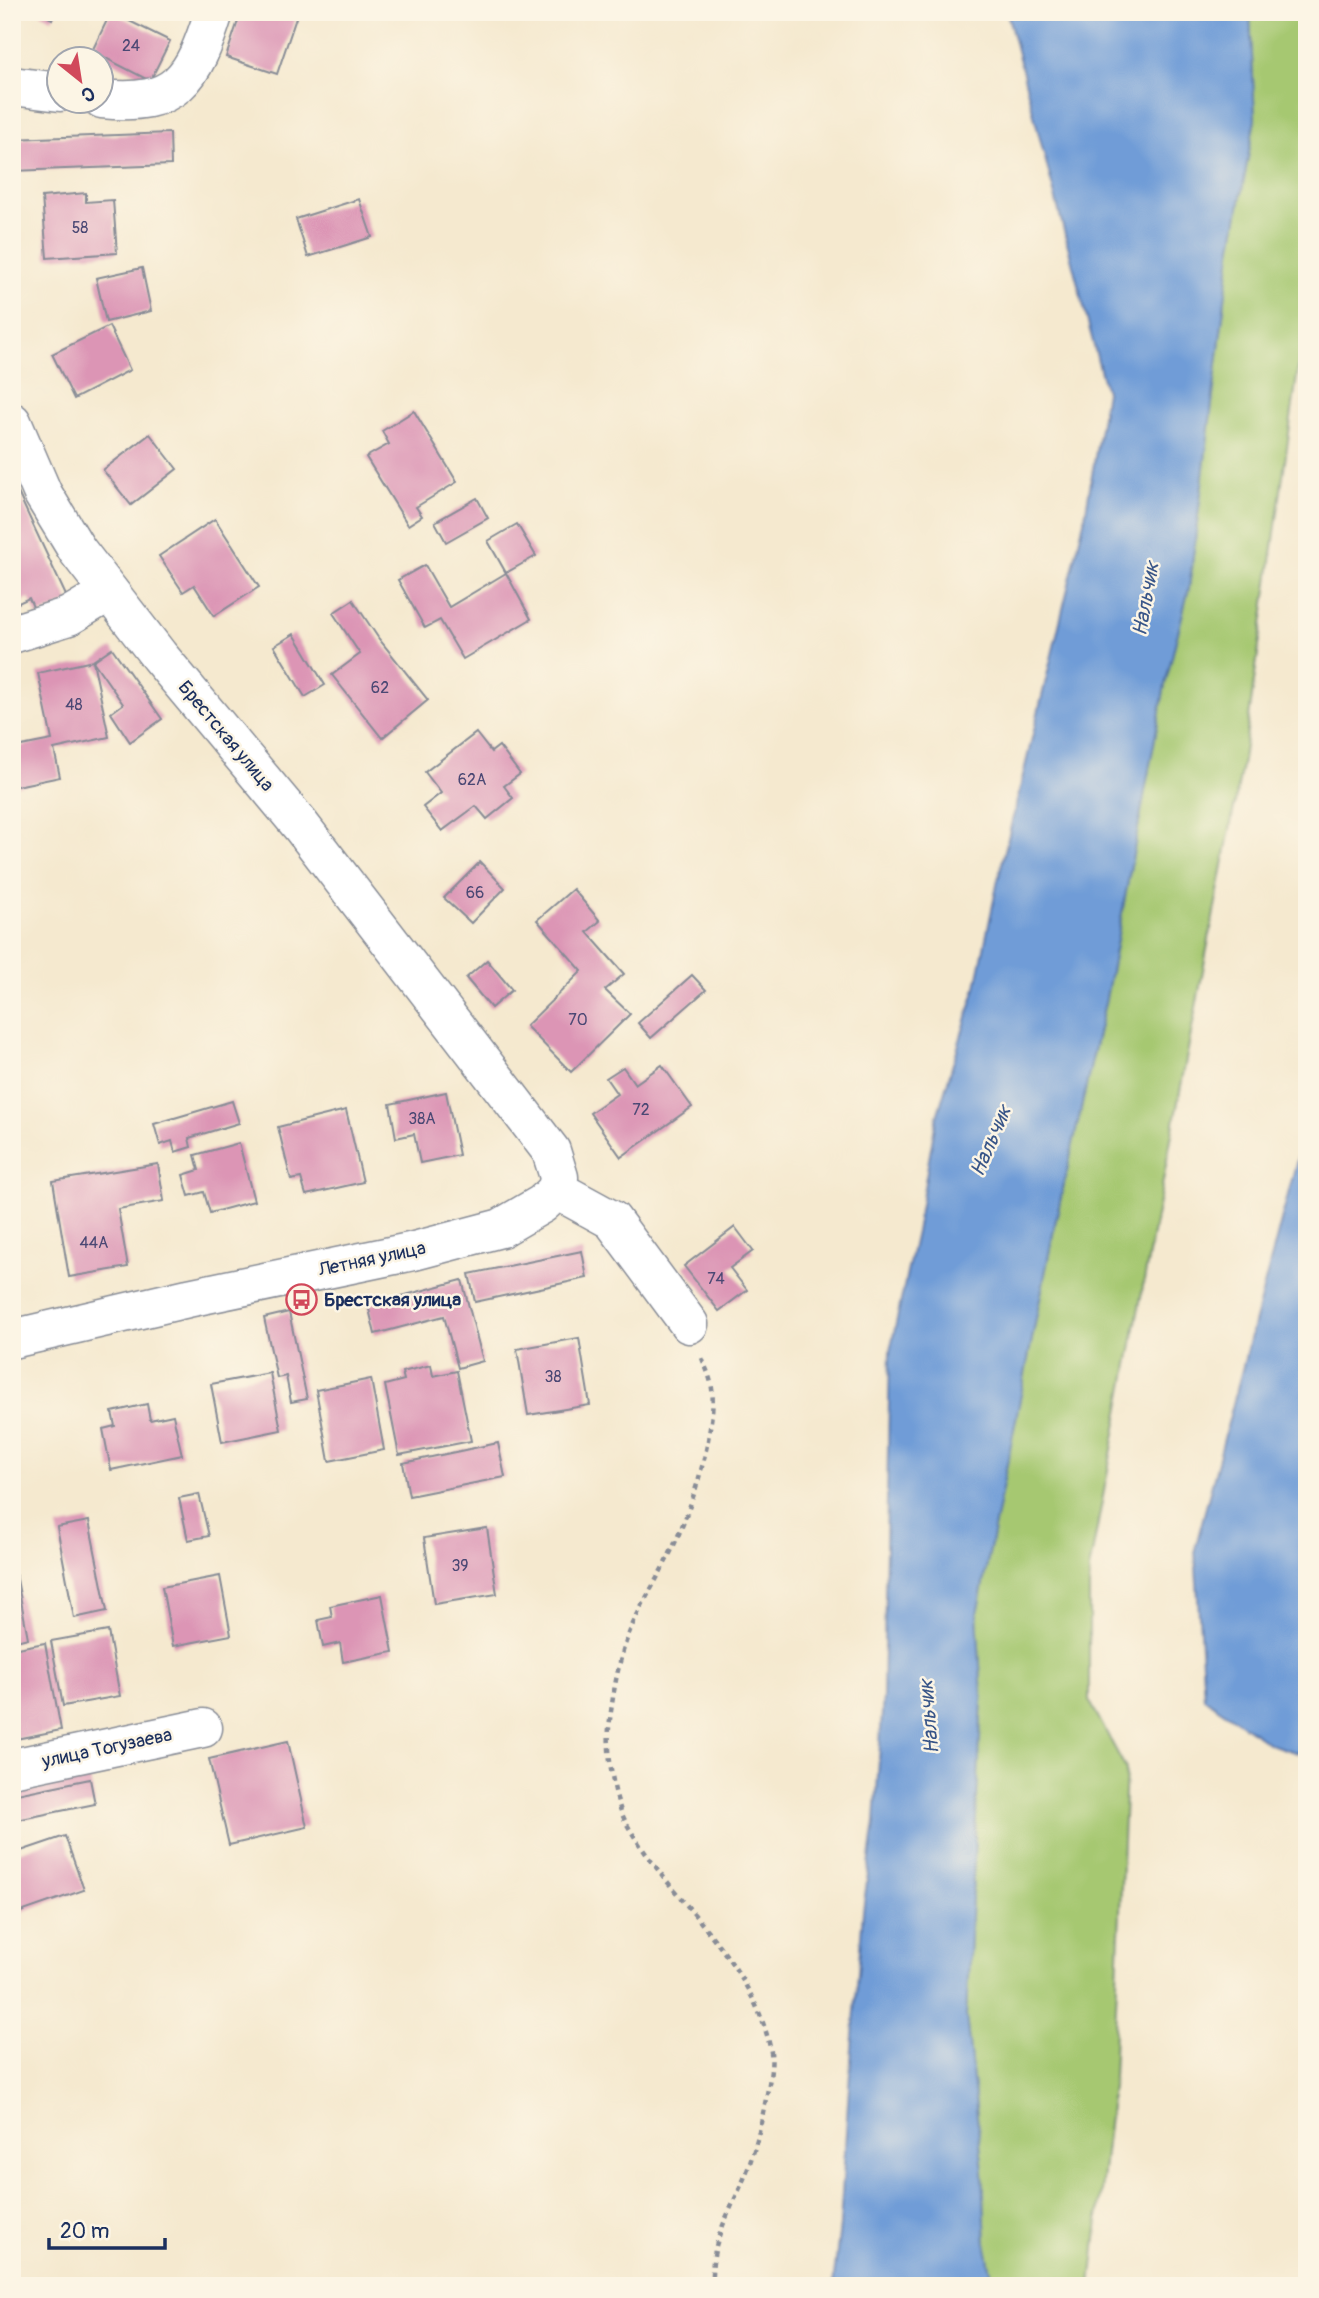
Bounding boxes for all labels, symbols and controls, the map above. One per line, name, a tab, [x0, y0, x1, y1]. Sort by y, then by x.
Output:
house number: 24	[122, 36, 140, 56]
north arrow	[46, 46, 116, 116]
text: С	[77, 81, 99, 107]
house number: 58	[72, 218, 88, 238]
water label: Нальчик	[1126, 558, 1166, 638]
street label: Брестская улица	[173, 676, 279, 796]
house number: 62	[371, 678, 389, 698]
house number: 48	[65, 695, 83, 715]
house number: 62А	[458, 770, 486, 790]
house number: 66	[466, 883, 484, 903]
house number: 70	[568, 1010, 588, 1030]
water label: Нальчик	[964, 1099, 1019, 1181]
house number: 72	[632, 1100, 650, 1120]
house number: 38А	[408, 1109, 436, 1129]
house number: 44А	[80, 1233, 108, 1253]
street label: Летняя улица	[315, 1236, 428, 1282]
house number: 74	[707, 1269, 725, 1289]
bus stop icon: Брестская улица	[284, 1283, 318, 1317]
place label: Брестская улица	[324, 1288, 461, 1312]
house number: 38	[545, 1367, 562, 1387]
house number: 39	[451, 1556, 469, 1576]
water label: Нальчик	[912, 1677, 946, 1755]
street label: улица Тогузаева	[39, 1722, 174, 1774]
scale bar	[49, 2207, 164, 2251]
text: 20 m	[60, 2218, 109, 2245]

